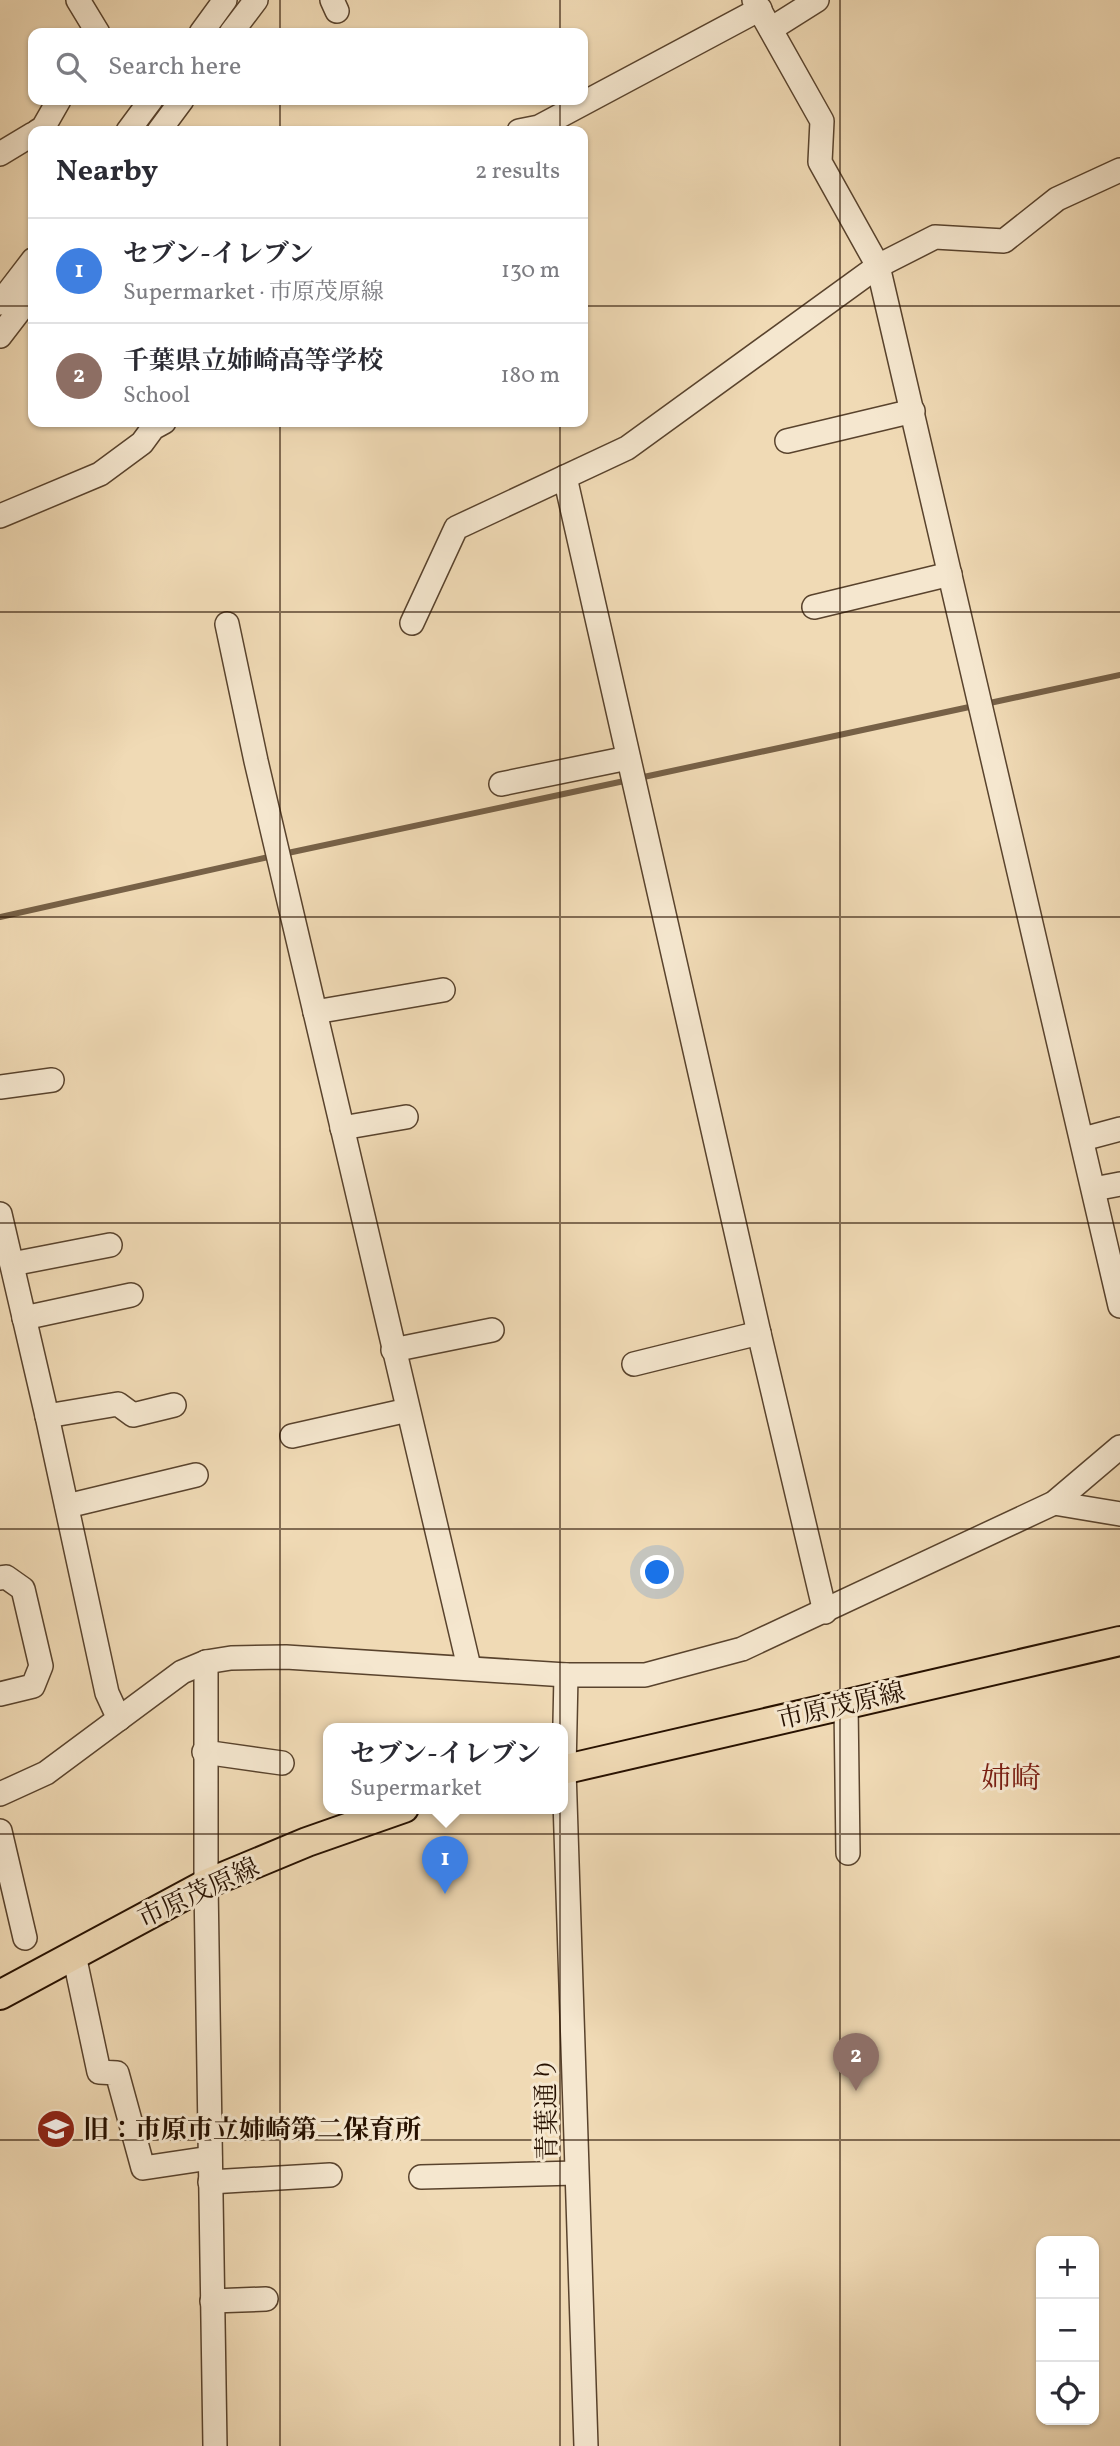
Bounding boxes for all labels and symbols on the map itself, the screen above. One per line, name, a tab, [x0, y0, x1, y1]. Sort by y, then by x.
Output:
your location	[640, 1555, 674, 1589]
street label: 市原茂原線	[774, 1675, 909, 1739]
district label: 姉崎	[981, 1759, 1041, 1801]
pin: 1	[422, 1836, 468, 1894]
street label: 市原茂原線	[132, 1850, 265, 1938]
pin: 2	[833, 2033, 879, 2091]
street label: 青葉通り	[529, 2057, 567, 2161]
school or university icon: 旧：市原市立姉崎第二保育所	[35, 2108, 77, 2150]
place label: 旧：市原市立姉崎第二保育所	[83, 2113, 421, 2149]

